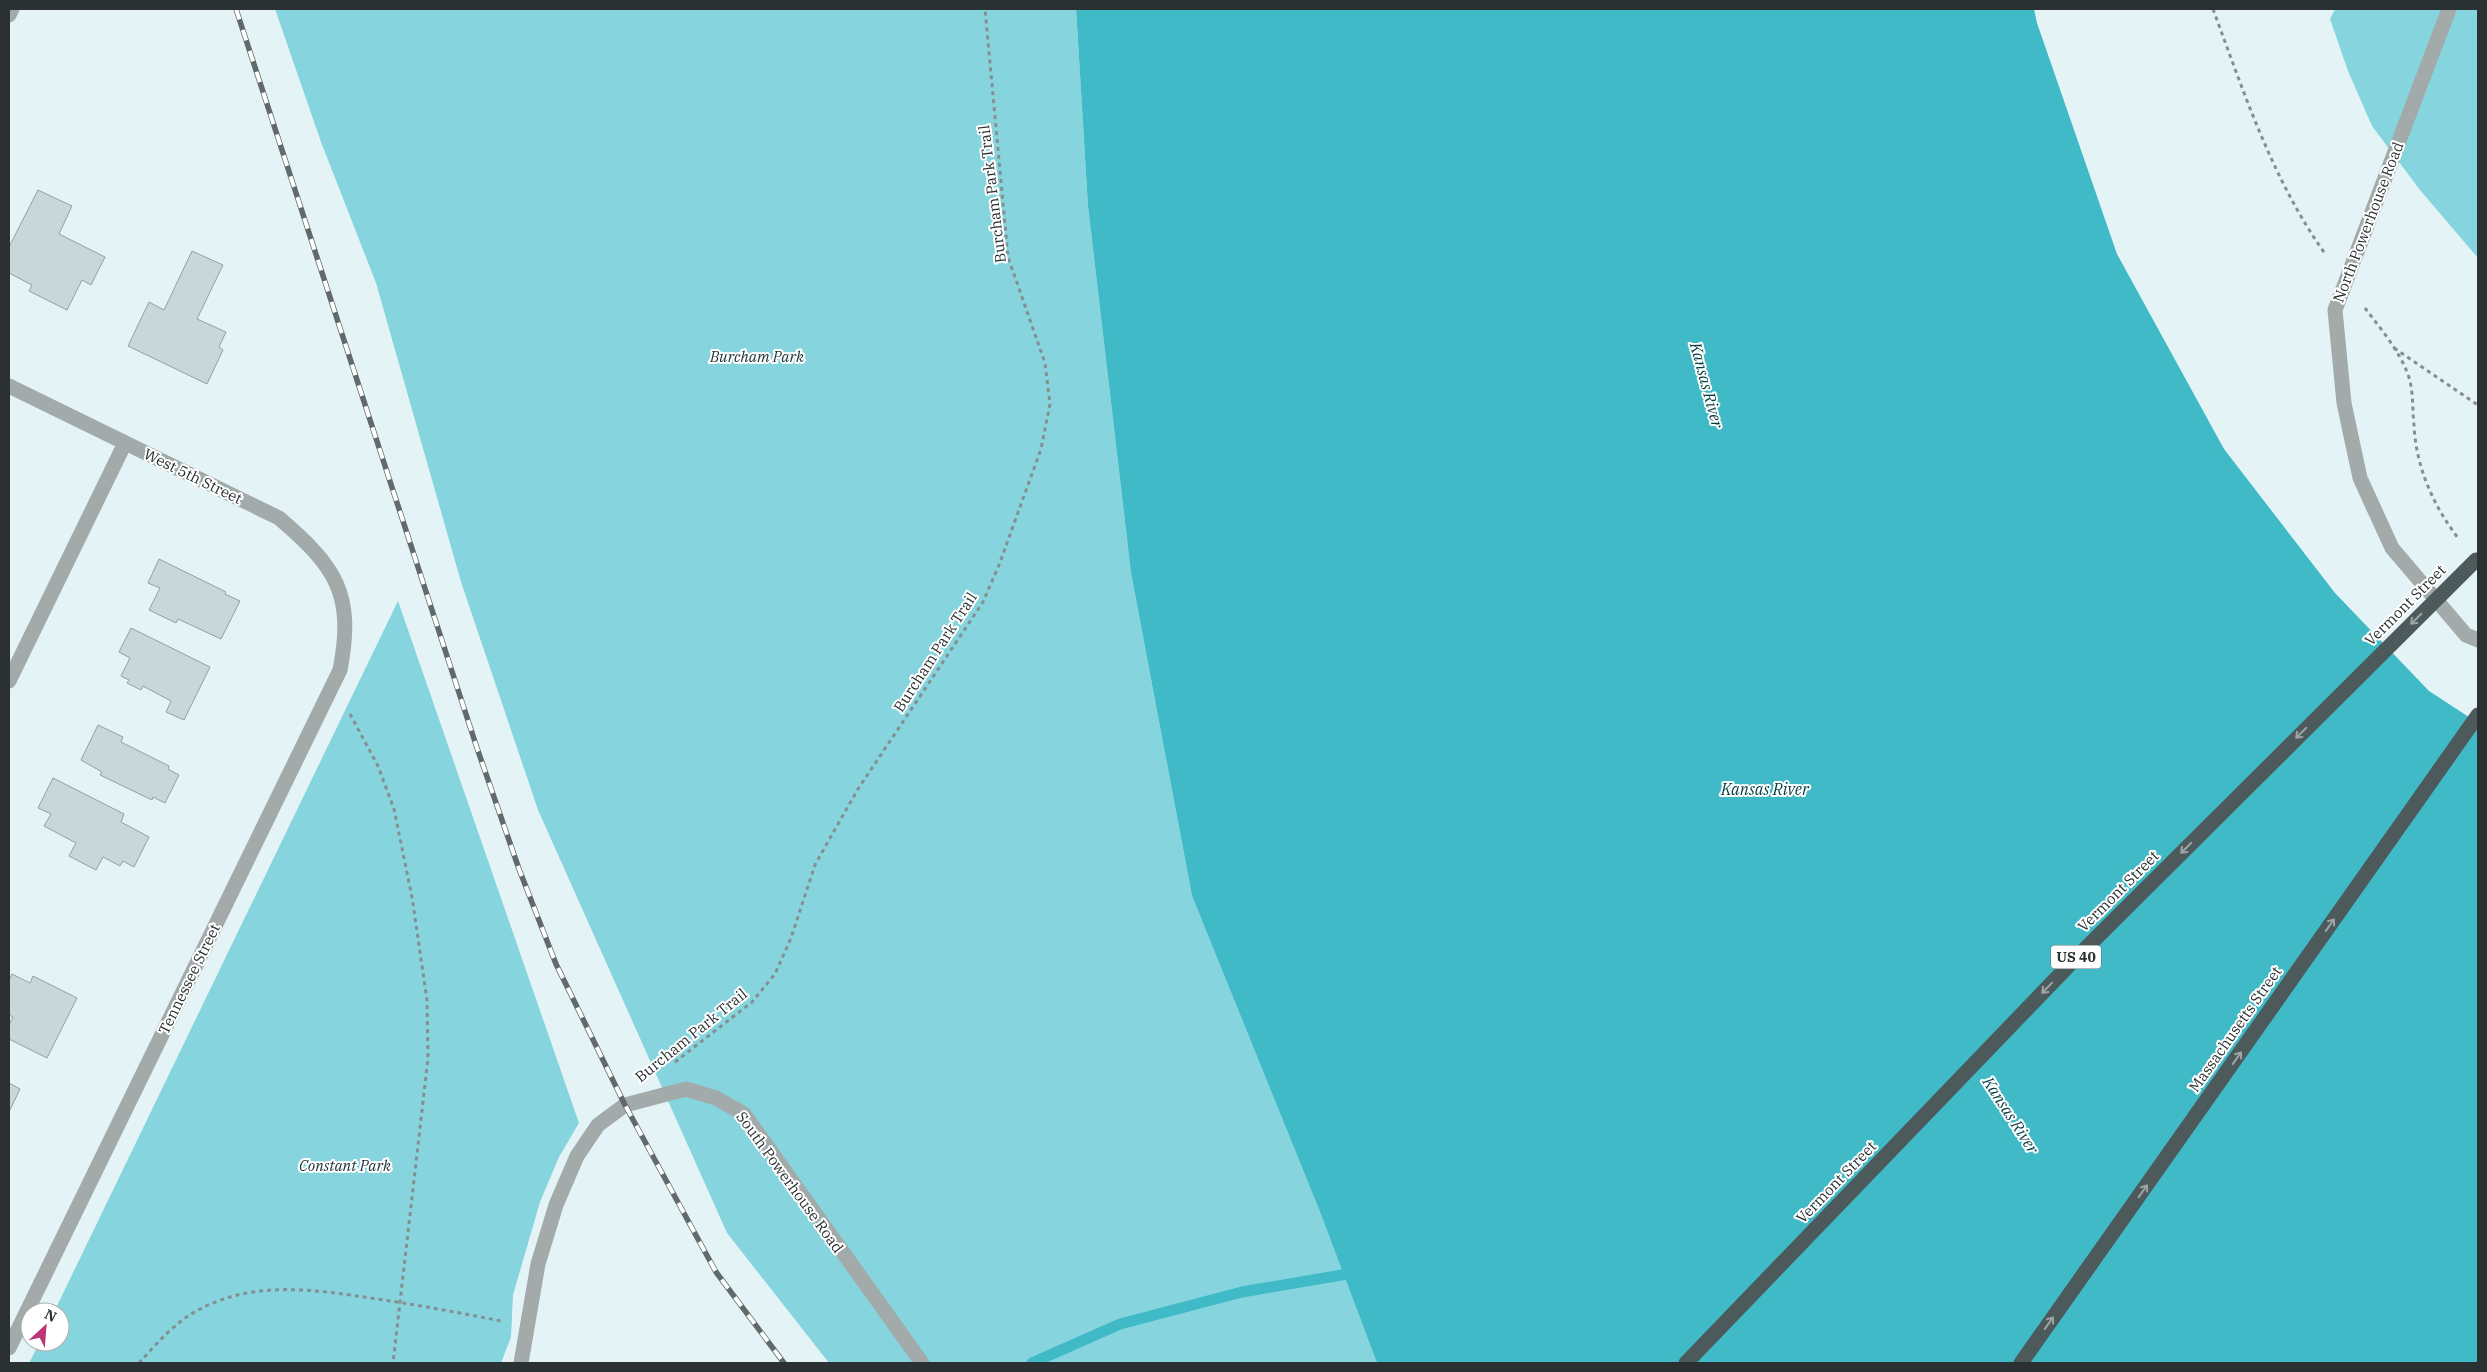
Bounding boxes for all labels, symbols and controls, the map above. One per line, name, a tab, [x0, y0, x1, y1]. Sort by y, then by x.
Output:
street label: Burcham Park Trail	[974, 124, 1010, 264]
street label: North Powerhouse Road	[2329, 139, 2407, 305]
water label: Kansas River	[1686, 339, 1728, 431]
park label: Burcham Park	[709, 347, 804, 366]
street label: West 5th Street	[141, 444, 245, 508]
street label: Vermont Street	[2360, 560, 2450, 650]
street label: Burcham Park Trail	[889, 589, 981, 715]
one-way arrow	[2410, 613, 2422, 625]
one-way arrow	[2295, 727, 2307, 740]
water label: Kansas River	[1720, 779, 1810, 799]
one-way arrow	[2180, 842, 2192, 854]
street label: Vermont Street	[2073, 846, 2163, 936]
one-way arrow	[2325, 918, 2335, 932]
street label: Tennessee Street	[154, 921, 224, 1037]
road number: US 40	[2051, 946, 2101, 969]
street label: Massachusetts Street	[2184, 962, 2286, 1096]
one-way arrow	[2041, 982, 2053, 994]
street label: Burcham Park Trail	[631, 984, 751, 1086]
one-way arrow	[2232, 1051, 2242, 1065]
water label: Kansas River	[1978, 1072, 2044, 1158]
street label: South Powerhouse Road	[732, 1108, 848, 1256]
street label: Vermont Street	[1792, 1137, 1880, 1227]
park label: Constant Park	[299, 1156, 391, 1175]
one-way arrow	[2138, 1184, 2148, 1198]
north arrow	[20, 1302, 70, 1352]
text: N	[42, 1305, 60, 1326]
one-way arrow	[2044, 1317, 2054, 1331]

